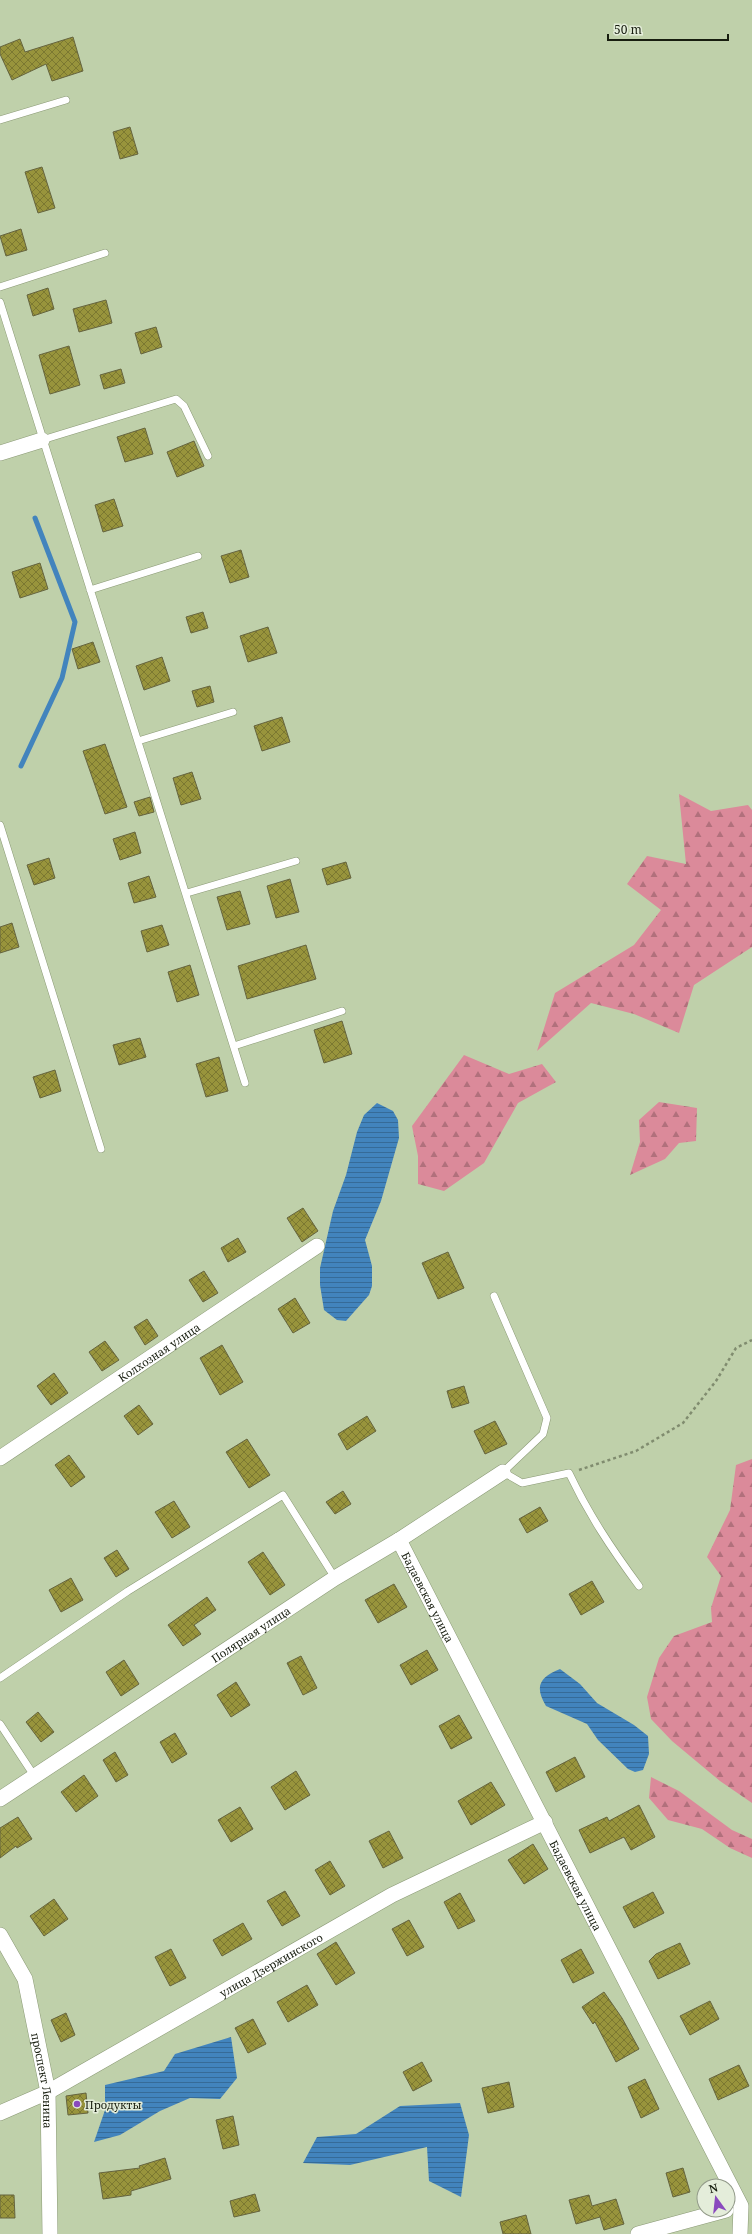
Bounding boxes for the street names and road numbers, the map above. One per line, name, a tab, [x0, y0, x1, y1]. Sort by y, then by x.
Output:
street label: Колхозная улица	[115, 1319, 203, 1385]
street label: Бадаевская улица	[399, 1549, 458, 1645]
street label: Полярная улица	[208, 1602, 293, 1665]
street label: Бадаевская улица	[547, 1837, 606, 1933]
street label: улица Дзержинского	[216, 1929, 325, 2000]
street label: проспект Ленина	[29, 2031, 56, 2129]

